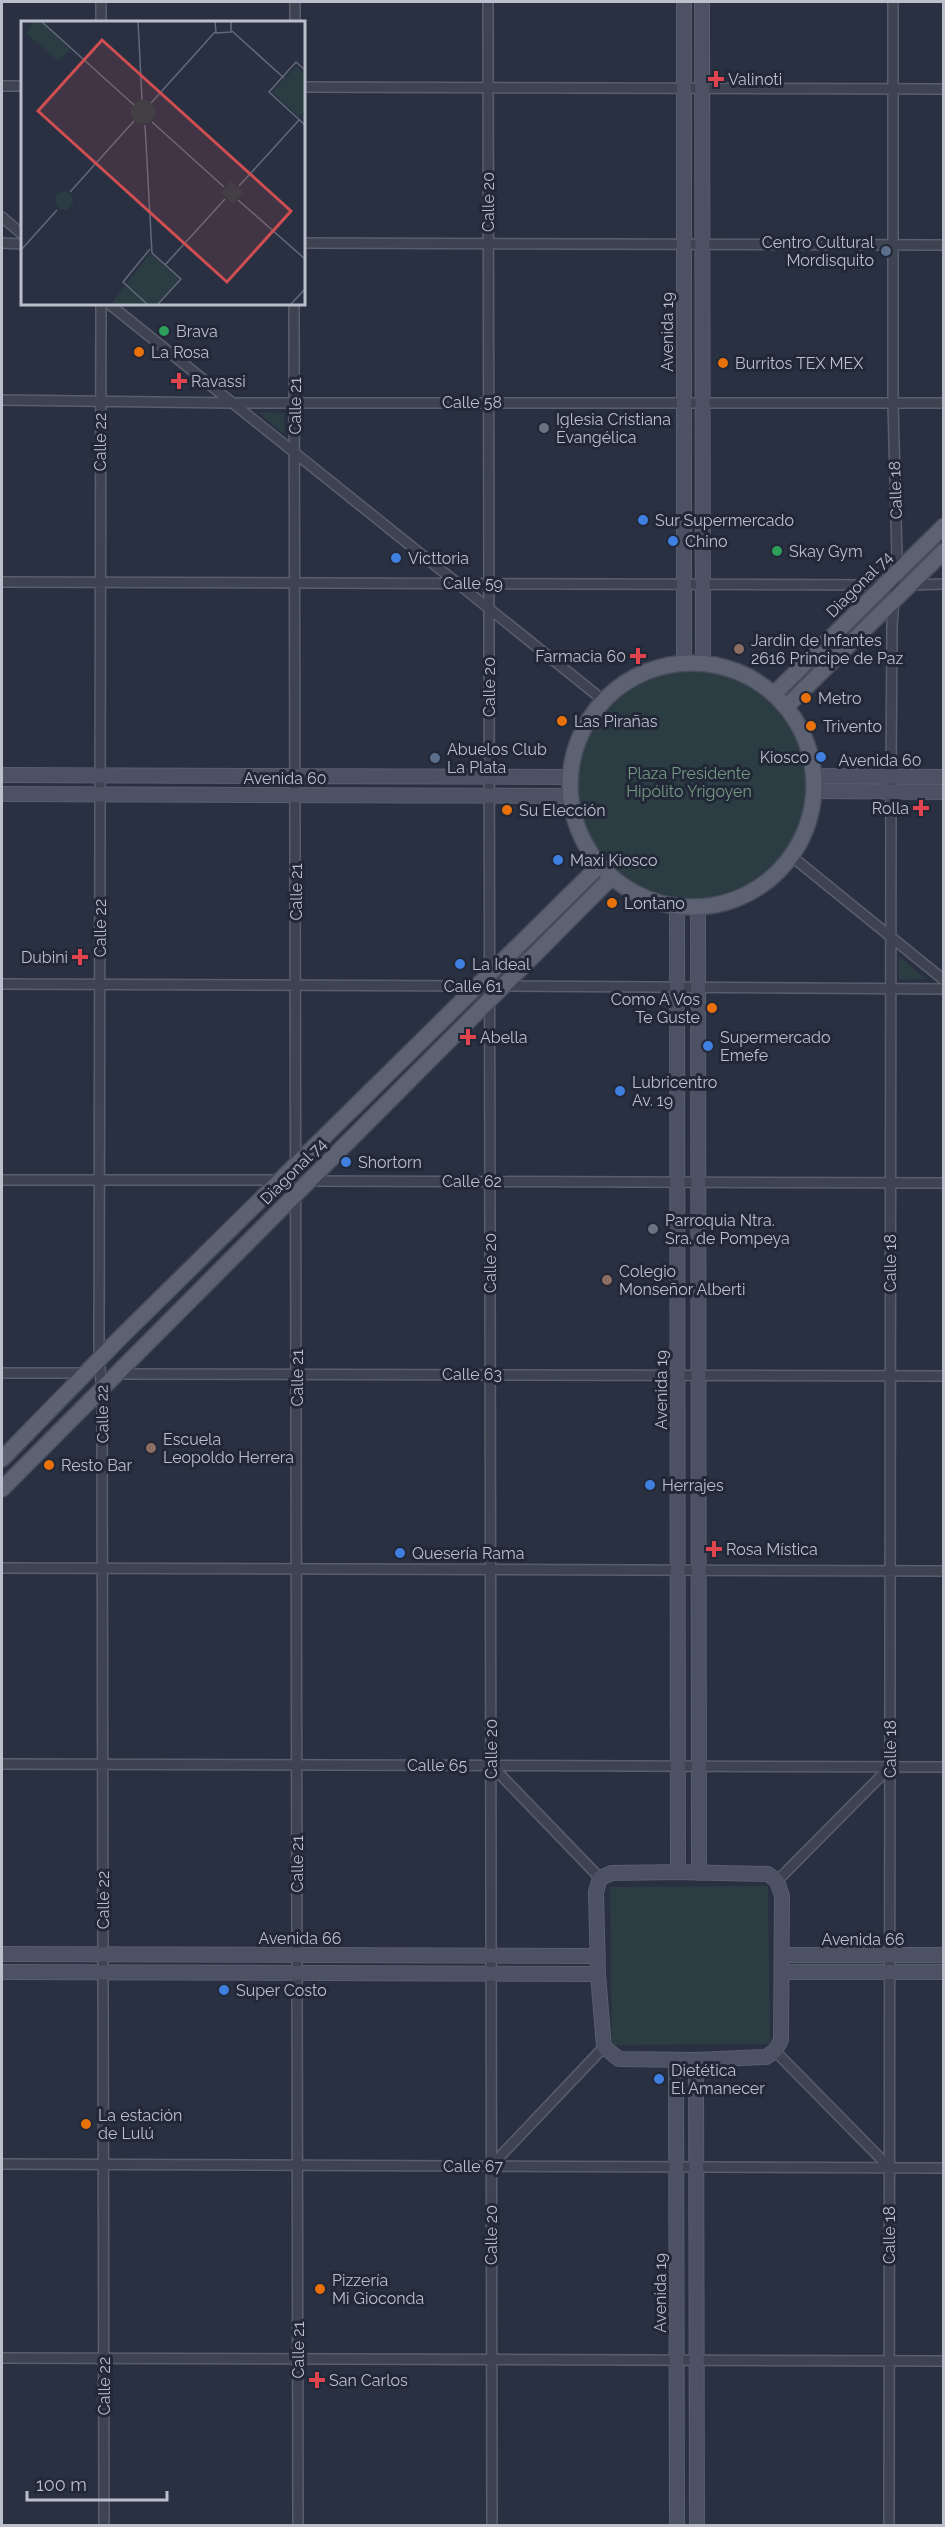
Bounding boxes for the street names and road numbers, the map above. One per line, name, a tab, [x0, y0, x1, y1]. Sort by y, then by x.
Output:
street label: Calle 20	[479, 172, 498, 232]
street label: Avenida 19	[658, 292, 677, 372]
street label: Calle 21	[286, 377, 305, 435]
street label: Calle 58	[442, 393, 502, 412]
street label: Calle 22	[91, 413, 110, 471]
street label: Calle 18	[885, 461, 906, 519]
street label: Diagonal 74	[822, 547, 896, 621]
street label: Calle 59	[443, 574, 503, 593]
street label: Calle 20	[480, 657, 499, 717]
street label: Avenida 60	[839, 751, 921, 770]
street label: Avenida 60	[244, 769, 326, 788]
street label: Calle 21	[287, 863, 306, 921]
street label: Calle 22	[91, 899, 110, 957]
street label: Calle 61	[444, 977, 502, 996]
street label: Diagonal 74	[256, 1134, 330, 1208]
street label: Calle 62	[442, 1172, 502, 1191]
street label: Calle 20	[481, 1233, 500, 1293]
street label: Calle 18	[881, 1234, 900, 1292]
street label: Calle 21	[288, 1349, 307, 1407]
street label: Avenida 19	[652, 1350, 671, 1430]
street label: Calle 63	[442, 1365, 502, 1384]
street label: Calle 22	[92, 1385, 113, 1443]
street label: Calle 20	[482, 1719, 501, 1779]
street label: Calle 18	[881, 1720, 900, 1778]
street label: Calle 65	[407, 1756, 467, 1775]
street label: Calle 21	[288, 1835, 307, 1893]
street label: Calle 22	[94, 1871, 113, 1929]
street label: Avenida 66	[259, 1929, 341, 1948]
street label: Avenida 66	[822, 1930, 904, 1949]
street label: Calle 67	[443, 2157, 503, 2176]
street label: Calle 20	[482, 2205, 501, 2265]
street label: Calle 18	[880, 2206, 899, 2264]
street label: Avenida 19	[651, 2253, 670, 2333]
street label: Calle 21	[289, 2321, 308, 2379]
street label: Calle 22	[95, 2357, 114, 2415]

